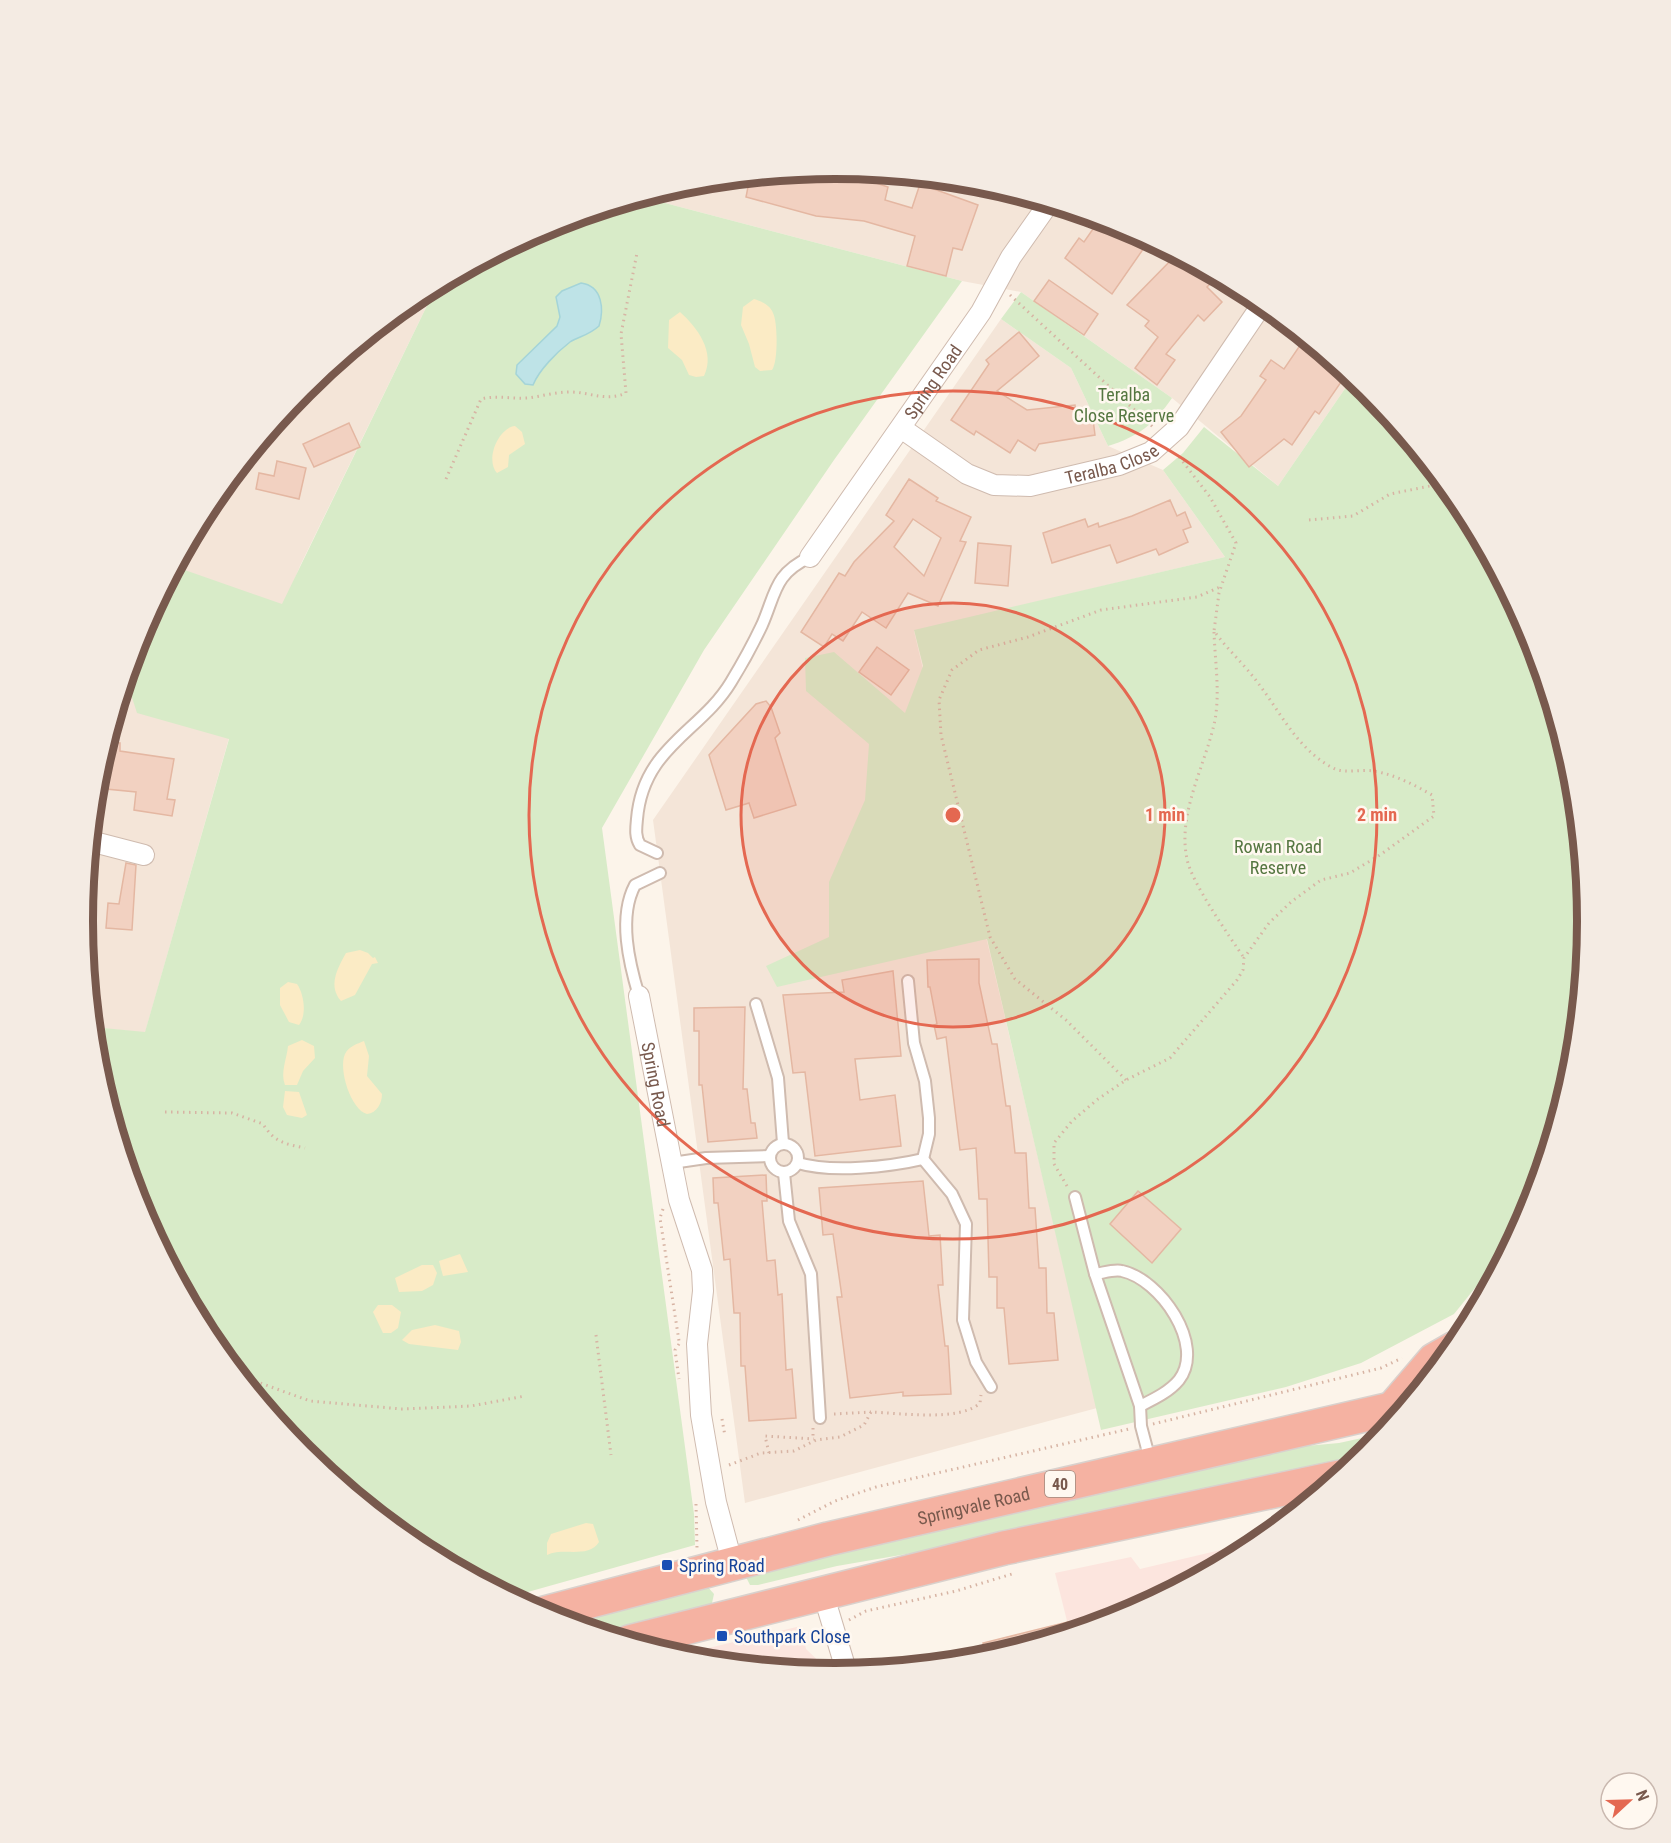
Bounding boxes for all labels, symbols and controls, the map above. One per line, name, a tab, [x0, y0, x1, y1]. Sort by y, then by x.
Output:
street label: Spring Road	[899, 340, 966, 423]
park label: Teralba Close Reserve	[1074, 384, 1174, 426]
street label: Teralba Close	[1063, 440, 1163, 488]
text: 1 min	[1145, 804, 1185, 825]
text: 2 min	[1357, 804, 1397, 825]
centre of rings	[943, 805, 963, 825]
park label: Rowan Road Reserve	[1234, 836, 1322, 878]
street label: Spring Road	[638, 1040, 675, 1128]
road number: 40	[1045, 1471, 1075, 1497]
street label: Springvale Road	[915, 1482, 1032, 1529]
place label: Spring Road	[679, 1555, 765, 1576]
marker: Spring Road	[660, 1558, 674, 1572]
place label: Southpark Close	[734, 1626, 850, 1647]
marker: Southpark Close	[715, 1629, 729, 1643]
north arrow	[1599, 1771, 1659, 1831]
text: N	[1632, 1787, 1653, 1804]

